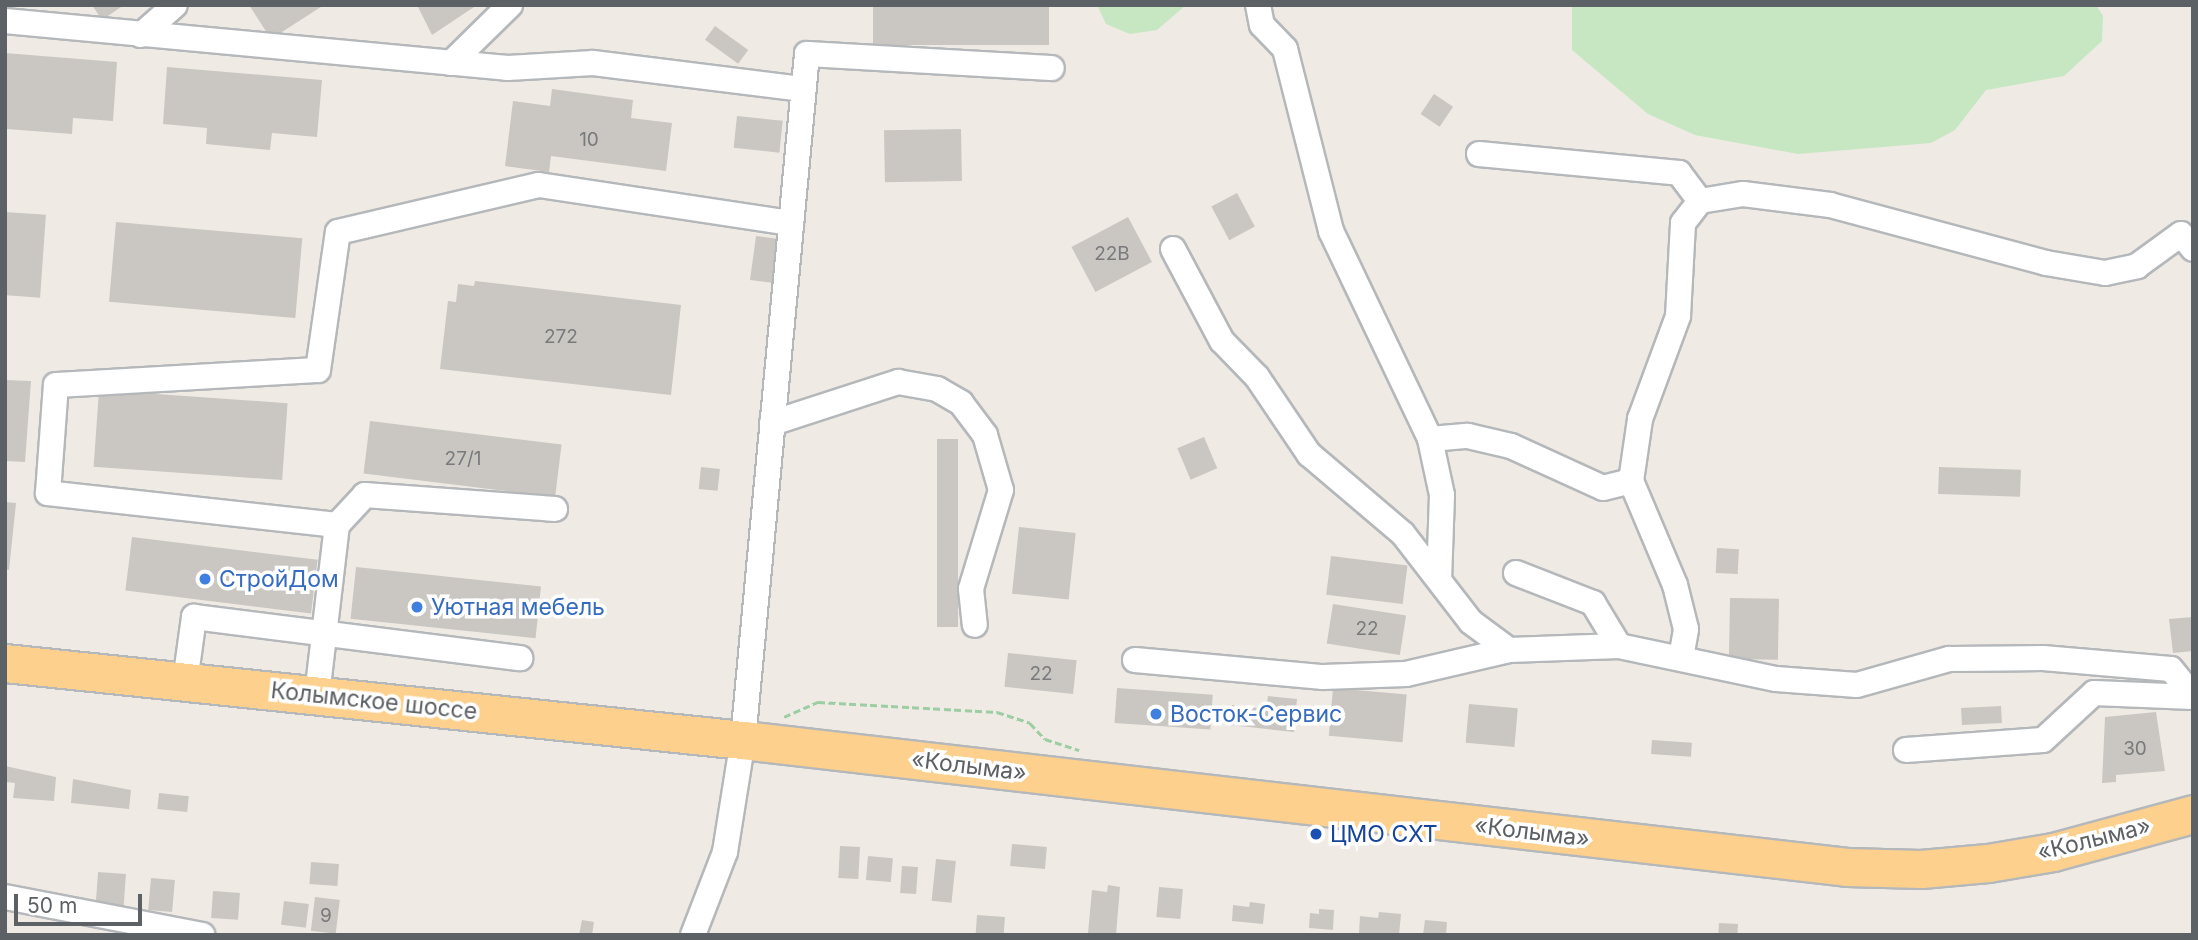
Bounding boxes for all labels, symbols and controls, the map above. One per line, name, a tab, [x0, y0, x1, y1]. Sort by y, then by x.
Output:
house number: 10	[579, 129, 599, 151]
house number: 22В	[1094, 243, 1130, 265]
house number: 272	[544, 326, 578, 348]
house number: 27/1	[445, 448, 481, 470]
place label: СтройДом	[219, 565, 339, 593]
marker: СтройДом	[197, 571, 213, 587]
place label: Уютная мебель	[431, 593, 605, 621]
marker: Уютная мебель	[409, 599, 425, 615]
house number: 22	[1355, 618, 1379, 640]
house number: 22	[1029, 663, 1053, 685]
street label: Колымское шоссе	[269, 676, 479, 726]
place label: Восток-Сервис	[1170, 700, 1342, 728]
marker: Восток-Сервис	[1148, 706, 1164, 722]
house number: 30	[2123, 738, 2147, 760]
street label: «Колыма»	[910, 745, 1028, 787]
street label: «Колыма»	[1473, 811, 1591, 853]
street label: «Колыма»	[2034, 812, 2154, 866]
place label: ЦМО СХТ	[1330, 820, 1438, 848]
marker: ЦМО СХТ	[1308, 826, 1324, 842]
scale bar	[18, 880, 145, 924]
text: 50 m	[27, 893, 77, 918]
house number: 9	[320, 905, 332, 927]

